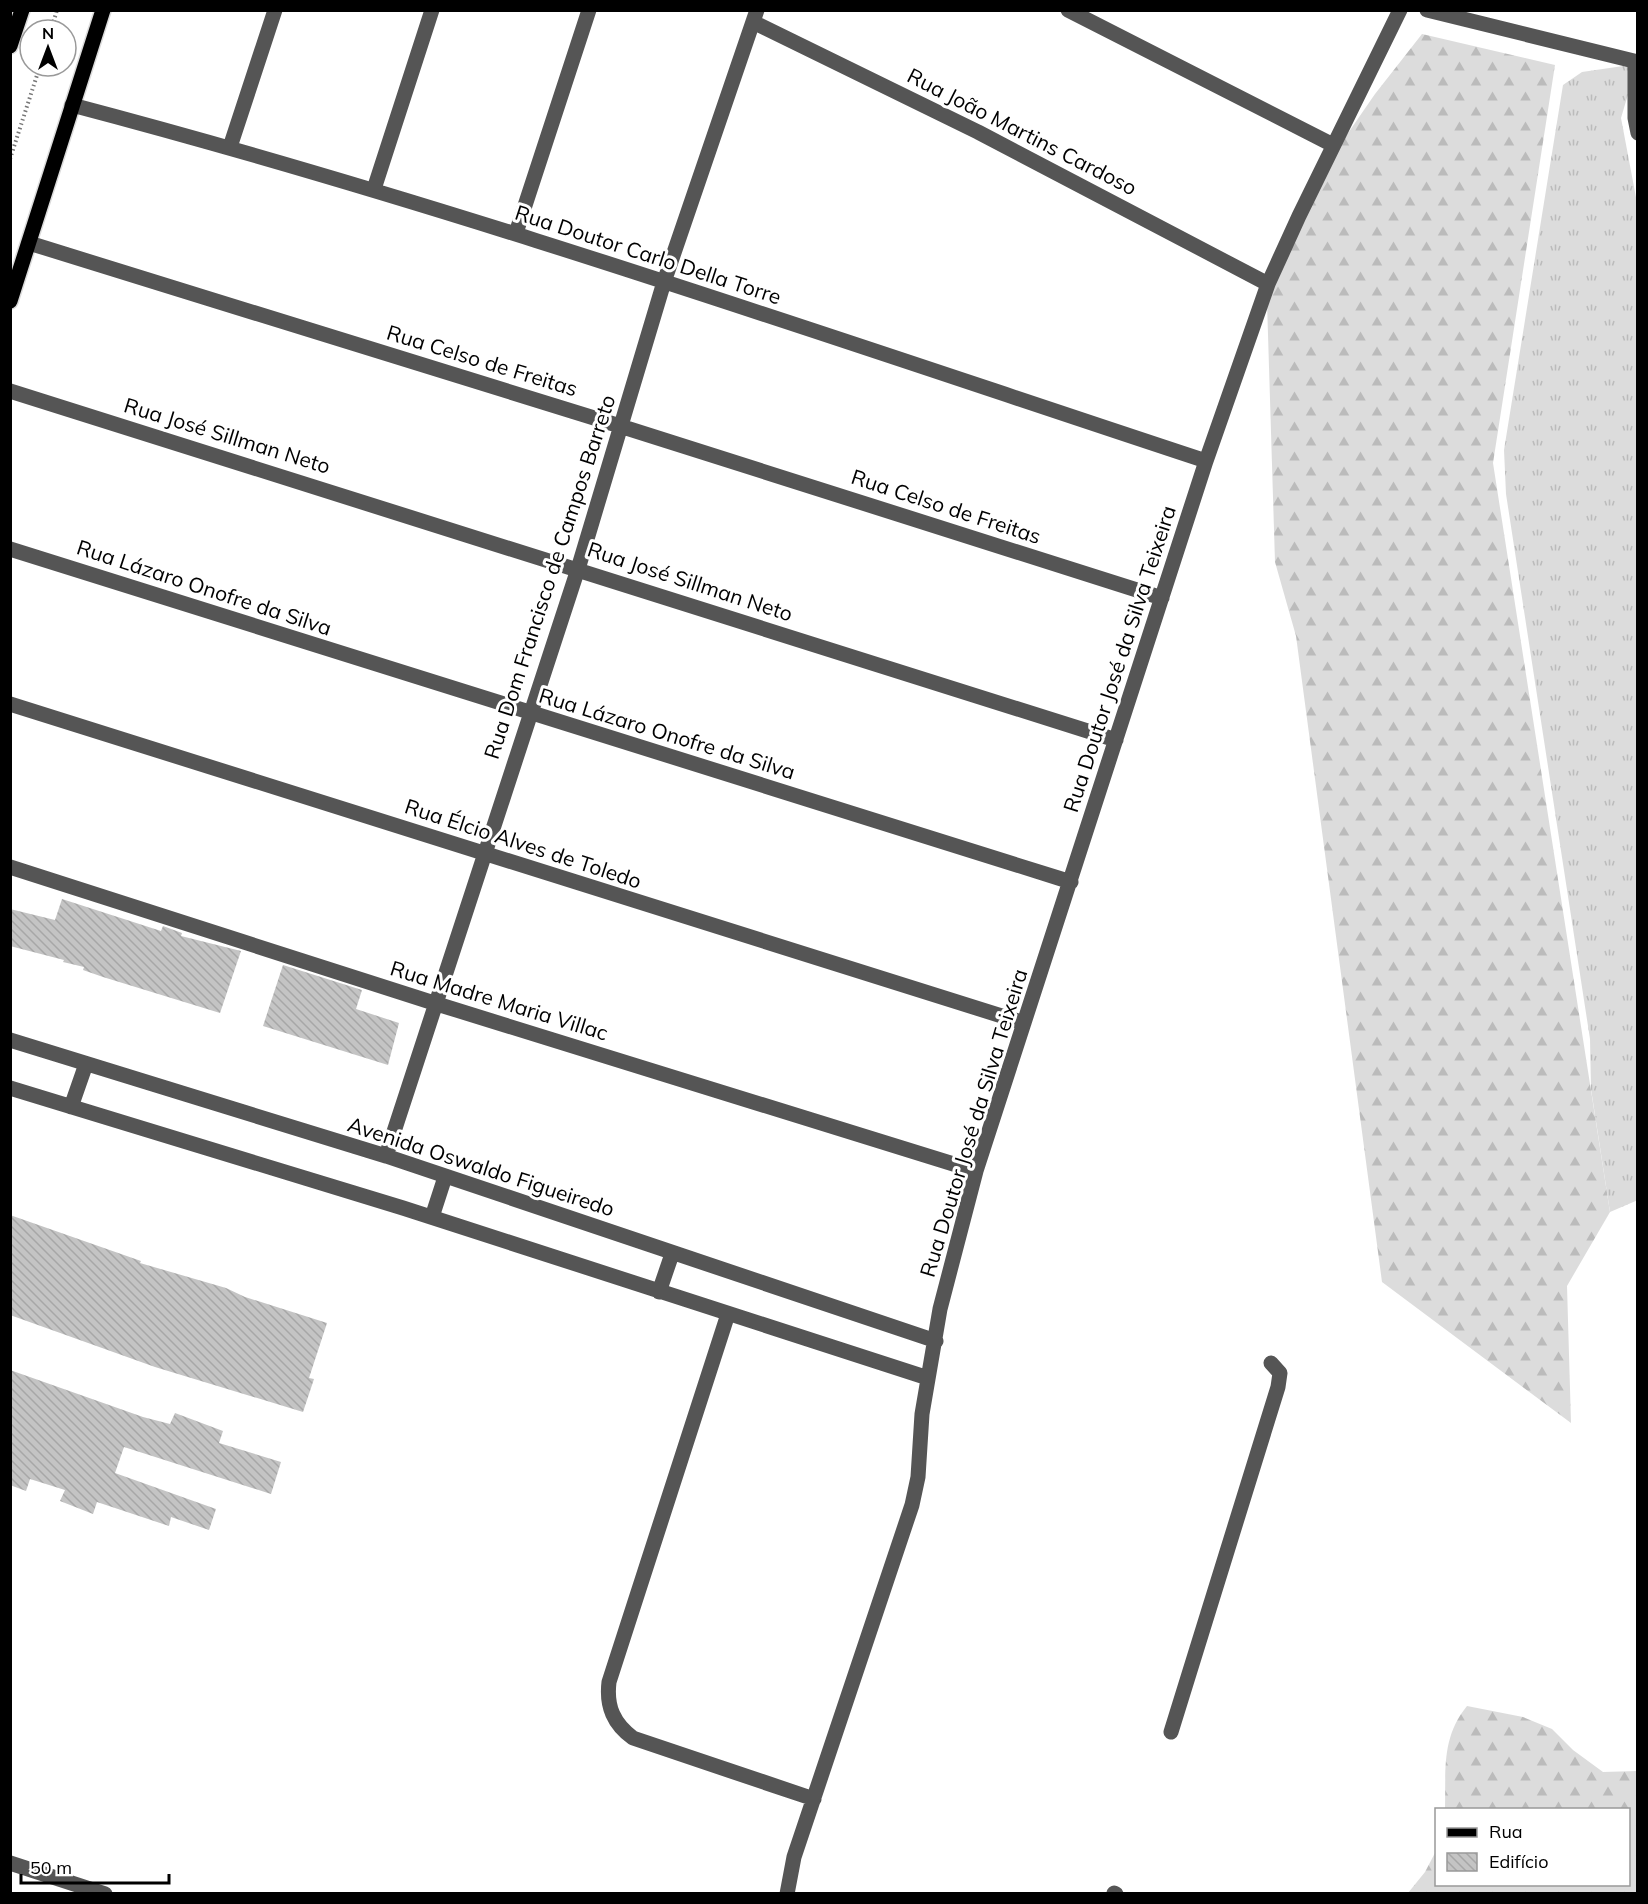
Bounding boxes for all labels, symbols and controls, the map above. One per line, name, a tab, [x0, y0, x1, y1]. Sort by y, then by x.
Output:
north arrow	[18, 18, 78, 78]
text: N	[42, 23, 54, 43]
street label: Rua João Martins Cardoso	[903, 62, 1142, 200]
street label: Rua Doutor Carlo Della Torre	[512, 199, 785, 309]
street label: Rua Celso de Freitas	[384, 319, 581, 401]
street label: Rua José Sillman Neto	[121, 391, 334, 479]
street label: Rua Dom Francisco de Campos Barreto	[478, 391, 620, 762]
street label: Rua Celso de Freitas	[848, 463, 1045, 549]
street label: Rua Doutor José da Silva Teixeira	[1057, 502, 1181, 815]
street label: Rua Lázaro Onofre da Silva	[74, 534, 335, 641]
street label: Rua José Sillman Neto	[584, 536, 796, 627]
street label: Rua Lázaro Onofre da Silva	[536, 682, 798, 784]
street label: Rua Élcio Alves de Toledo	[402, 792, 645, 894]
street label: Rua Madre Maria Villac	[387, 955, 611, 1046]
street label: Rua Doutor José da Silva Teixeira	[914, 965, 1032, 1280]
street label: Avenida Oswaldo Figueiredo	[345, 1111, 618, 1222]
legend	[1435, 1808, 1630, 1886]
text: Rua	[1489, 1820, 1523, 1843]
scale bar	[21, 1847, 170, 1885]
text: Edifício	[1489, 1850, 1548, 1873]
text: 50 m	[30, 1856, 72, 1879]

